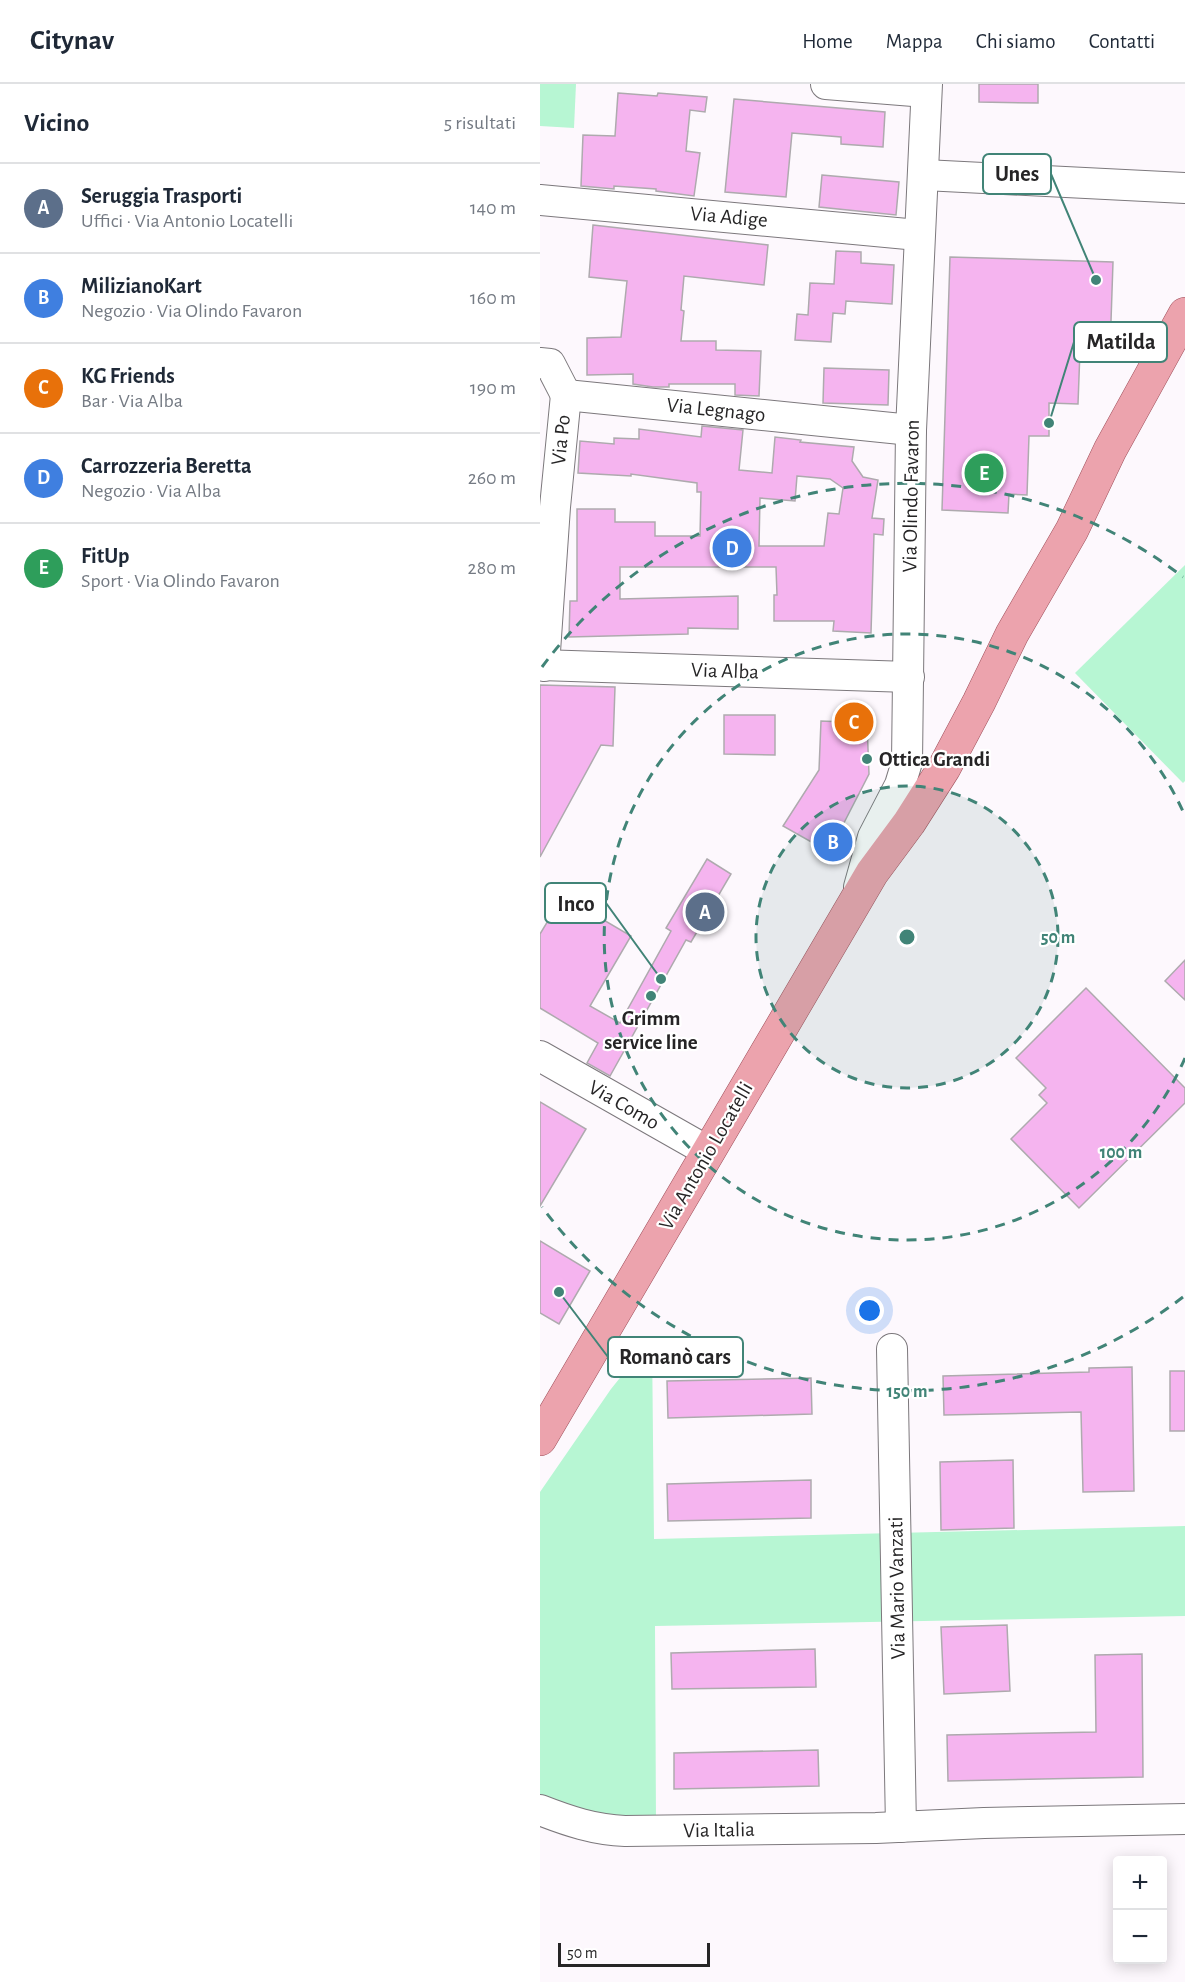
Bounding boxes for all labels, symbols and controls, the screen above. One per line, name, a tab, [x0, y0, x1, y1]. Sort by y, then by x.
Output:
text: Citynav	[30, 27, 114, 55]
text: Home	[802, 31, 853, 52]
text: Mappa	[886, 31, 943, 52]
text: Chi siamo	[976, 31, 1056, 52]
text: Contatti	[1089, 31, 1155, 52]
text: Vicino	[24, 110, 89, 136]
text: 5 risultati	[444, 113, 516, 133]
callout: Unes	[983, 154, 1051, 194]
text: Unes	[995, 163, 1039, 185]
text: Seruggia Trasporti	[81, 185, 242, 207]
text: A	[38, 198, 50, 218]
text: 140 m	[470, 198, 516, 218]
street label: Via Adige	[689, 203, 769, 231]
text: Uffici · Via Antonio Locatelli	[81, 211, 293, 231]
text: MilizianoKart	[81, 275, 202, 297]
text: B	[38, 288, 49, 308]
text: 160 m	[470, 288, 516, 308]
text: Negozio · Via Olindo Favaron	[81, 301, 302, 321]
callout: Matilda	[1074, 322, 1167, 362]
text: Matilda	[1086, 331, 1156, 353]
text: KG Friends	[81, 365, 175, 387]
text: C	[38, 378, 49, 398]
text: 190 m	[470, 378, 516, 398]
text: Bar · Via Alba	[81, 391, 183, 411]
street label: Via Legnago	[666, 394, 766, 426]
street label: Via Po	[548, 414, 574, 466]
street label: Via Olindo Favaron	[899, 419, 923, 573]
pin: E	[964, 450, 1004, 496]
text: Carrozzeria Beretta	[81, 455, 252, 477]
text: D	[37, 468, 50, 488]
text: 260 m	[468, 468, 516, 488]
text: Negozio · Via Alba	[81, 481, 221, 501]
pin: D	[712, 526, 752, 570]
text: FitUp	[81, 545, 129, 567]
text: E	[38, 558, 49, 578]
text: 280 m	[468, 558, 516, 578]
text: Sport · Via Olindo Favaron	[81, 571, 280, 591]
street label: Via Alba	[691, 659, 760, 683]
pin: C	[834, 700, 874, 744]
place label: Ottica Grandi	[879, 749, 990, 770]
marker: Ottica Grandi	[860, 752, 874, 766]
pin: B	[814, 820, 852, 864]
callout: Inco	[545, 883, 606, 923]
pin: A	[686, 890, 724, 934]
text: Inco	[557, 893, 595, 915]
centre of rings	[897, 927, 917, 947]
text: 50 m	[1041, 929, 1075, 947]
marker: Grimm service line	[644, 989, 658, 1003]
place label: Grimm service line	[604, 1008, 698, 1053]
street label: Via Como	[585, 1076, 663, 1134]
street label: Via Antonio Locatelli	[655, 1078, 757, 1234]
text: 100 m	[1100, 1144, 1142, 1162]
your location	[855, 1296, 884, 1325]
callout: Romanò cars	[608, 1337, 743, 1377]
text: Romanò cars	[619, 1346, 731, 1368]
text: 150 m	[887, 1383, 927, 1401]
street label: Via Mario Vanzati	[885, 1516, 909, 1660]
street label: Via Italia	[683, 1819, 755, 1841]
map controls	[1113, 1856, 1167, 1964]
button: +	[1113, 1856, 1167, 1910]
button: −	[1113, 1910, 1167, 1964]
scale bar	[558, 1940, 710, 1968]
text: 50 m	[567, 1945, 598, 1961]

